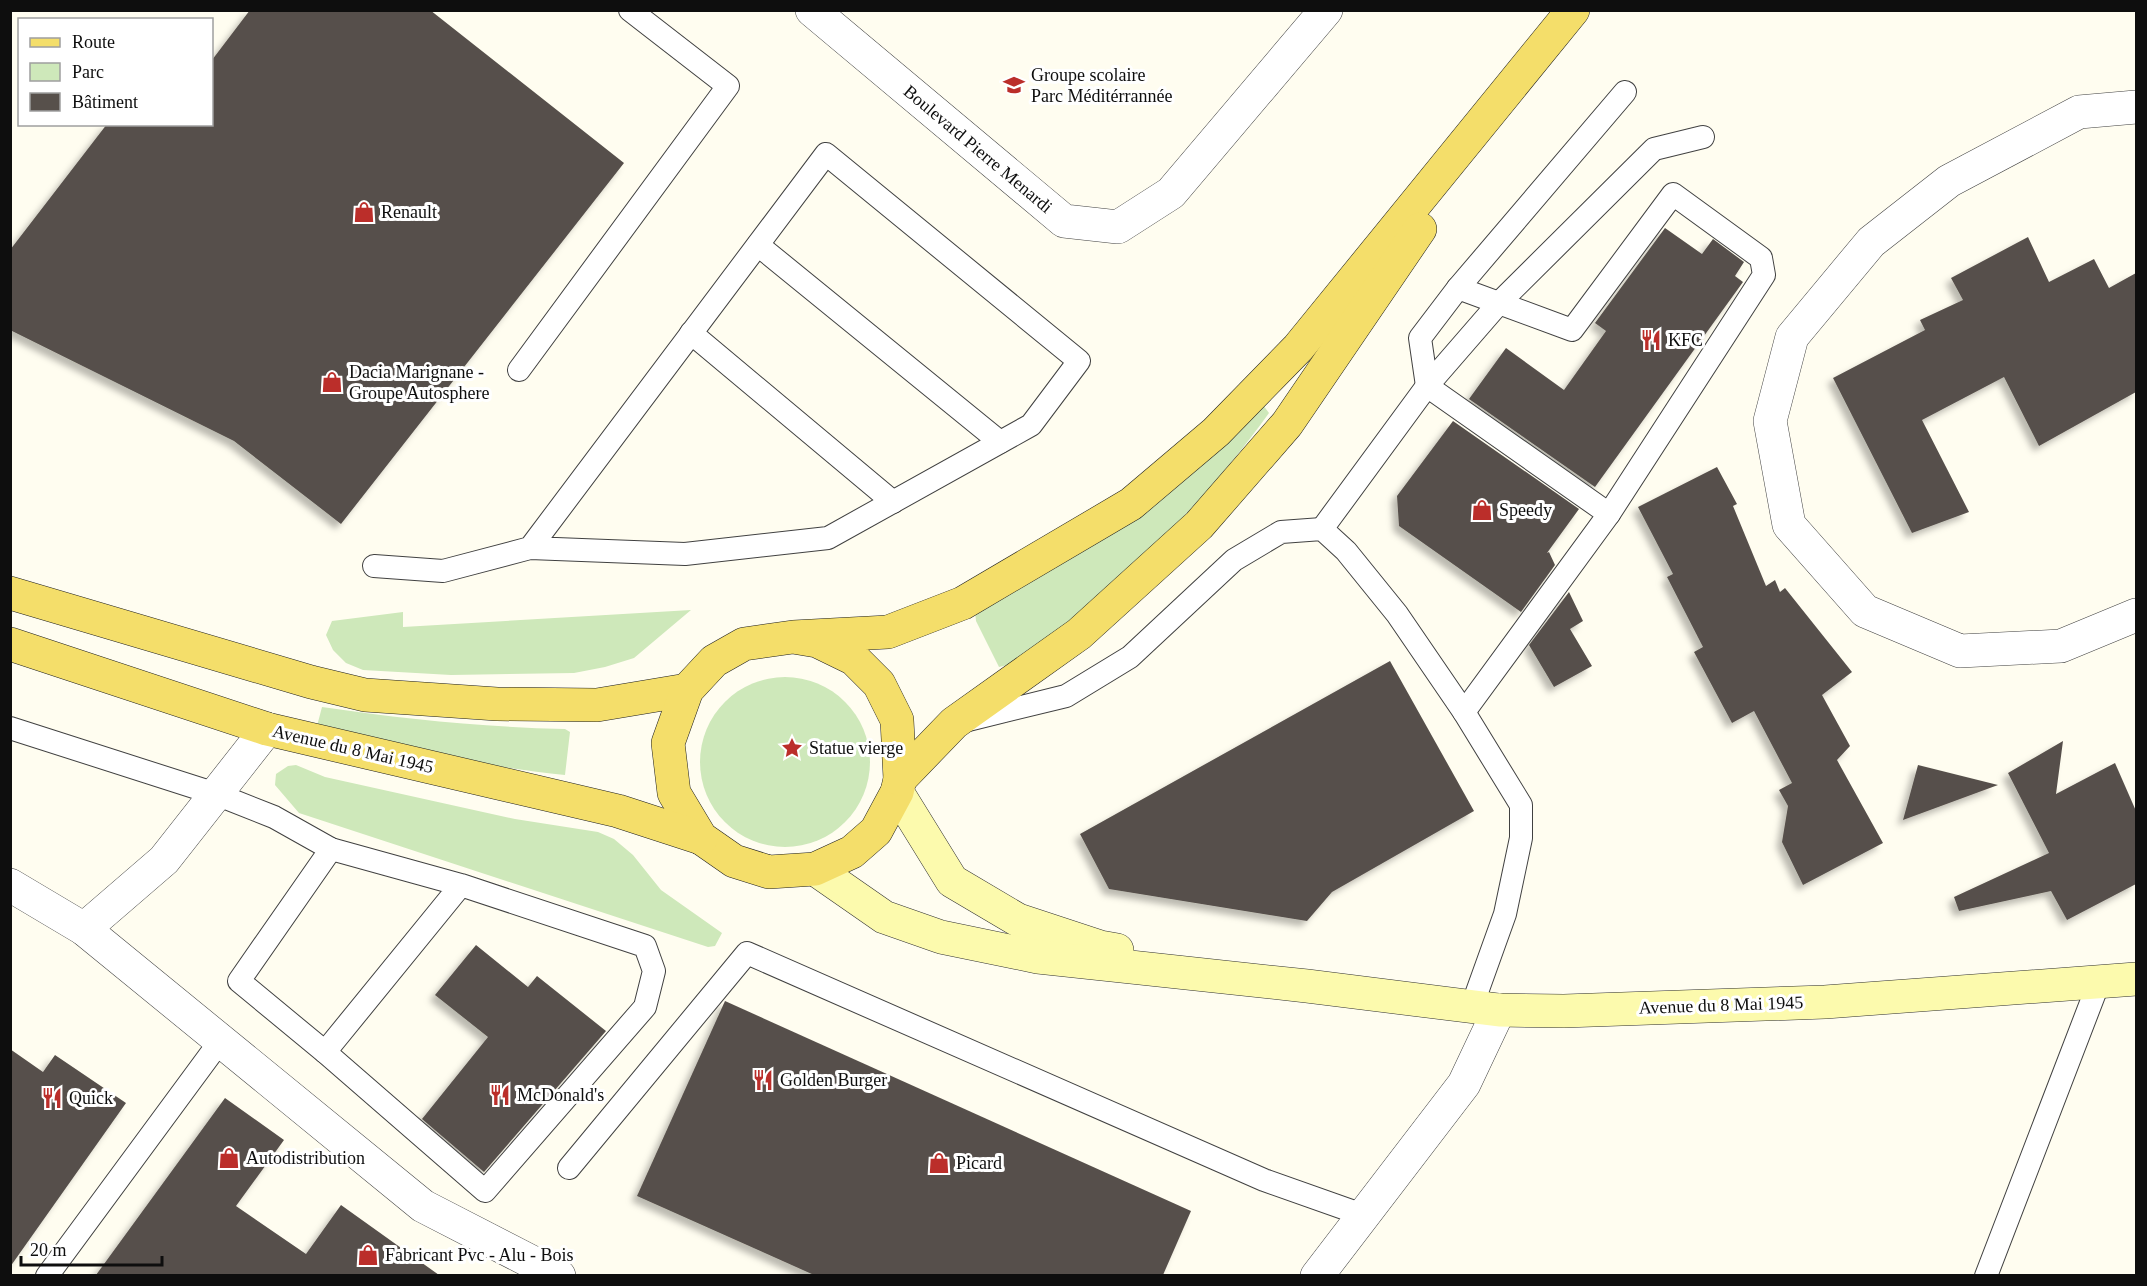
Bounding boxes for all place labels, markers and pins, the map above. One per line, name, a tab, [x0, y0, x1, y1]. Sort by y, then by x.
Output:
place label: Groupe scolaire Parc Méditérrannée	[1031, 65, 1172, 106]
school or university icon: Groupe scolaire Parc Méditérrannée	[1002, 73, 1026, 97]
shop icon: Renault	[352, 200, 376, 224]
place label: Renault	[381, 202, 437, 222]
restaurant icon: KFC	[1639, 328, 1663, 352]
place label: KFC	[1668, 330, 1703, 350]
place label: Dacia Marignane - Groupe Autosphere	[349, 362, 489, 403]
shop icon: Dacia Marignane - Groupe Autosphere	[320, 370, 344, 394]
shop icon: Speedy	[1470, 498, 1494, 522]
place label: Speedy	[1499, 500, 1552, 520]
place icon: Statue vierge	[780, 736, 804, 760]
place label: Statue vierge	[809, 738, 903, 758]
restaurant icon: Golden Burger	[751, 1068, 775, 1092]
place label: Golden Burger	[780, 1070, 887, 1090]
restaurant icon: McDonald's	[488, 1083, 512, 1107]
place label: McDonald's	[517, 1085, 604, 1105]
restaurant icon: Quick	[40, 1086, 64, 1110]
place label: Quick	[69, 1088, 113, 1108]
shop icon: Autodistribution	[217, 1146, 241, 1170]
place label: Autodistribution	[246, 1148, 365, 1168]
shop icon: Picard	[927, 1151, 951, 1175]
place label: Picard	[956, 1153, 1002, 1173]
shop icon: Fabricant Pvc - Alu - Bois	[356, 1243, 380, 1267]
place label: Fabricant Pvc - Alu - Bois	[385, 1245, 573, 1265]

